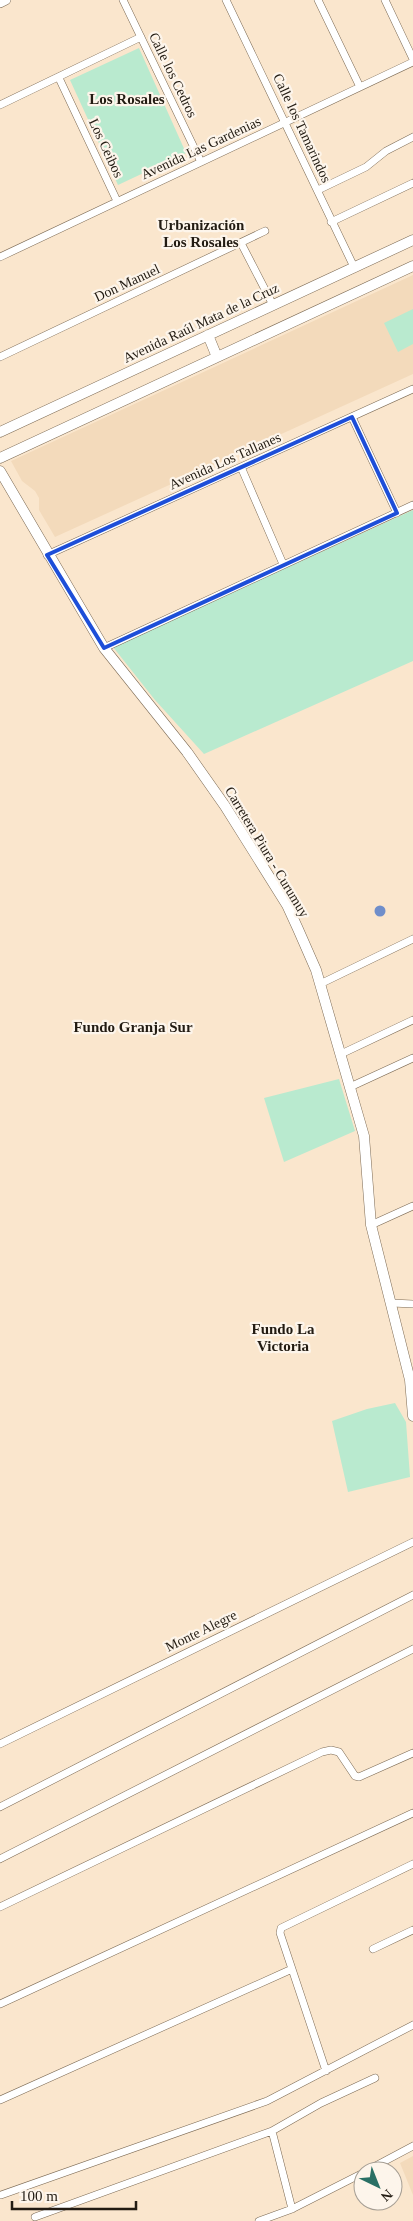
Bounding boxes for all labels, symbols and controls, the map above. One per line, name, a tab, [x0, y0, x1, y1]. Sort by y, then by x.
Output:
street label: Calle los Cedros	[146, 30, 200, 120]
street label: Calle los Tamarindos	[270, 71, 334, 185]
district label: Los Rosales	[89, 91, 165, 107]
street label: Avenida Las Gardenias	[139, 114, 263, 182]
street label: Los Ceibos	[86, 116, 126, 180]
district label: Urbanización Los Rosales	[158, 217, 245, 250]
street label: Don Manuel	[92, 261, 162, 305]
street label: Avenida Raúl Mata de la Cruz	[121, 280, 281, 366]
street label: Avenida Los Tallanes	[167, 430, 283, 492]
street label: Carretera Piura - Curumuy	[222, 784, 312, 920]
district label: Fundo Granja Sur	[73, 1019, 193, 1035]
district label: Fundo La Victoria	[252, 1321, 315, 1354]
street label: Monte Alegre	[163, 1607, 239, 1655]
north arrow	[353, 2161, 403, 2211]
scale bar	[12, 2178, 136, 2210]
text: N	[378, 2186, 395, 2204]
text: 100 m	[20, 2188, 58, 2204]

